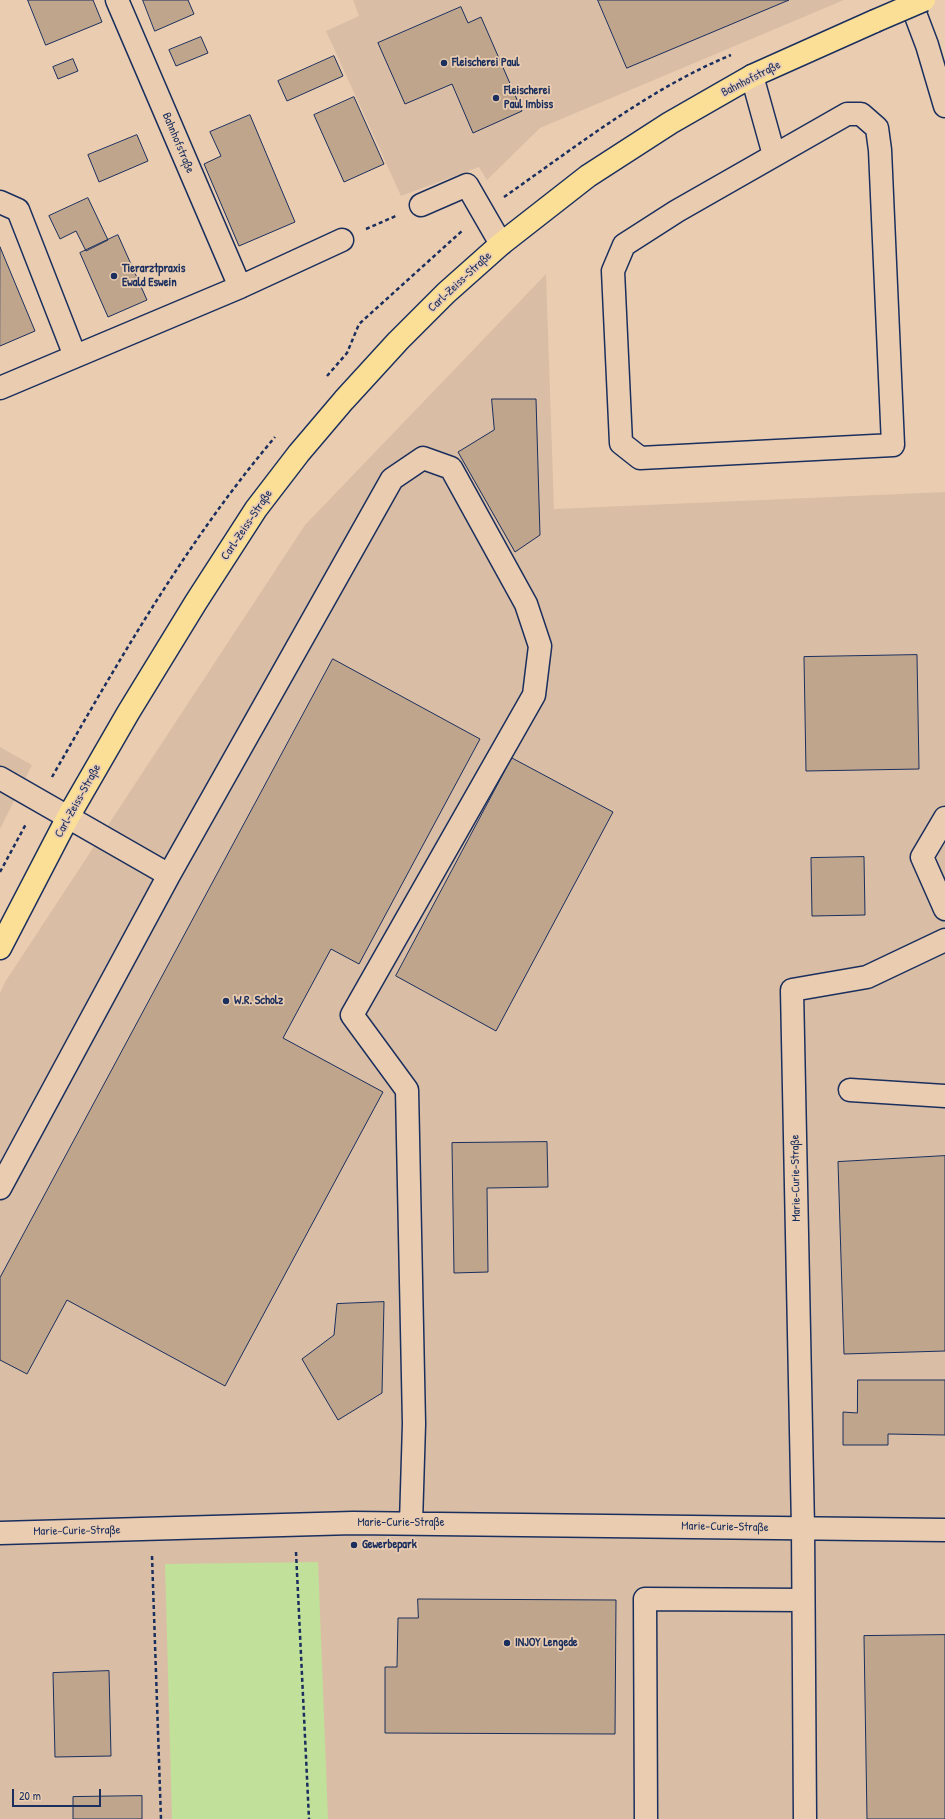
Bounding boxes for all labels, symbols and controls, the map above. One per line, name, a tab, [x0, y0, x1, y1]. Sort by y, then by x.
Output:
place label: Fleischerei Paul	[452, 56, 520, 70]
marker: Fleischerei Paul	[439, 58, 449, 68]
street label: Bahnhofstraße	[719, 58, 783, 100]
place label: Fleischerei Paul Imbiss	[504, 84, 553, 112]
marker: Fleischerei Paul Imbiss	[491, 93, 501, 103]
street label: Bahnhofstraße	[159, 110, 197, 176]
street label: Carl-Zeiss-Straße	[425, 249, 495, 315]
place label: Tierarztpraxis Ewald Eswein	[122, 262, 185, 290]
marker: Tierarztpraxis Ewald Eswein	[109, 271, 119, 281]
street label: Carl-Zeiss-Straße	[218, 487, 276, 563]
street label: Carl-Zeiss-Straße	[52, 762, 104, 840]
place label: W.R. Scholz	[234, 994, 283, 1008]
marker: W.R. Scholz	[221, 996, 231, 1006]
street label: Marie-Curie-Straße	[788, 1134, 804, 1222]
street label: Marie-Curie-Straße	[357, 1516, 445, 1530]
street label: Marie-Curie-Straße	[681, 1519, 769, 1535]
street label: Marie-Curie-Straße	[33, 1523, 121, 1539]
place label: Gewerbepark	[362, 1538, 417, 1552]
marker: Gewerbepark	[349, 1540, 359, 1550]
place label: INJOY Lengede	[515, 1636, 578, 1650]
marker: INJOY Lengede	[502, 1638, 512, 1648]
scale bar	[14, 1781, 103, 1807]
text: 20 m	[19, 1787, 41, 1804]

